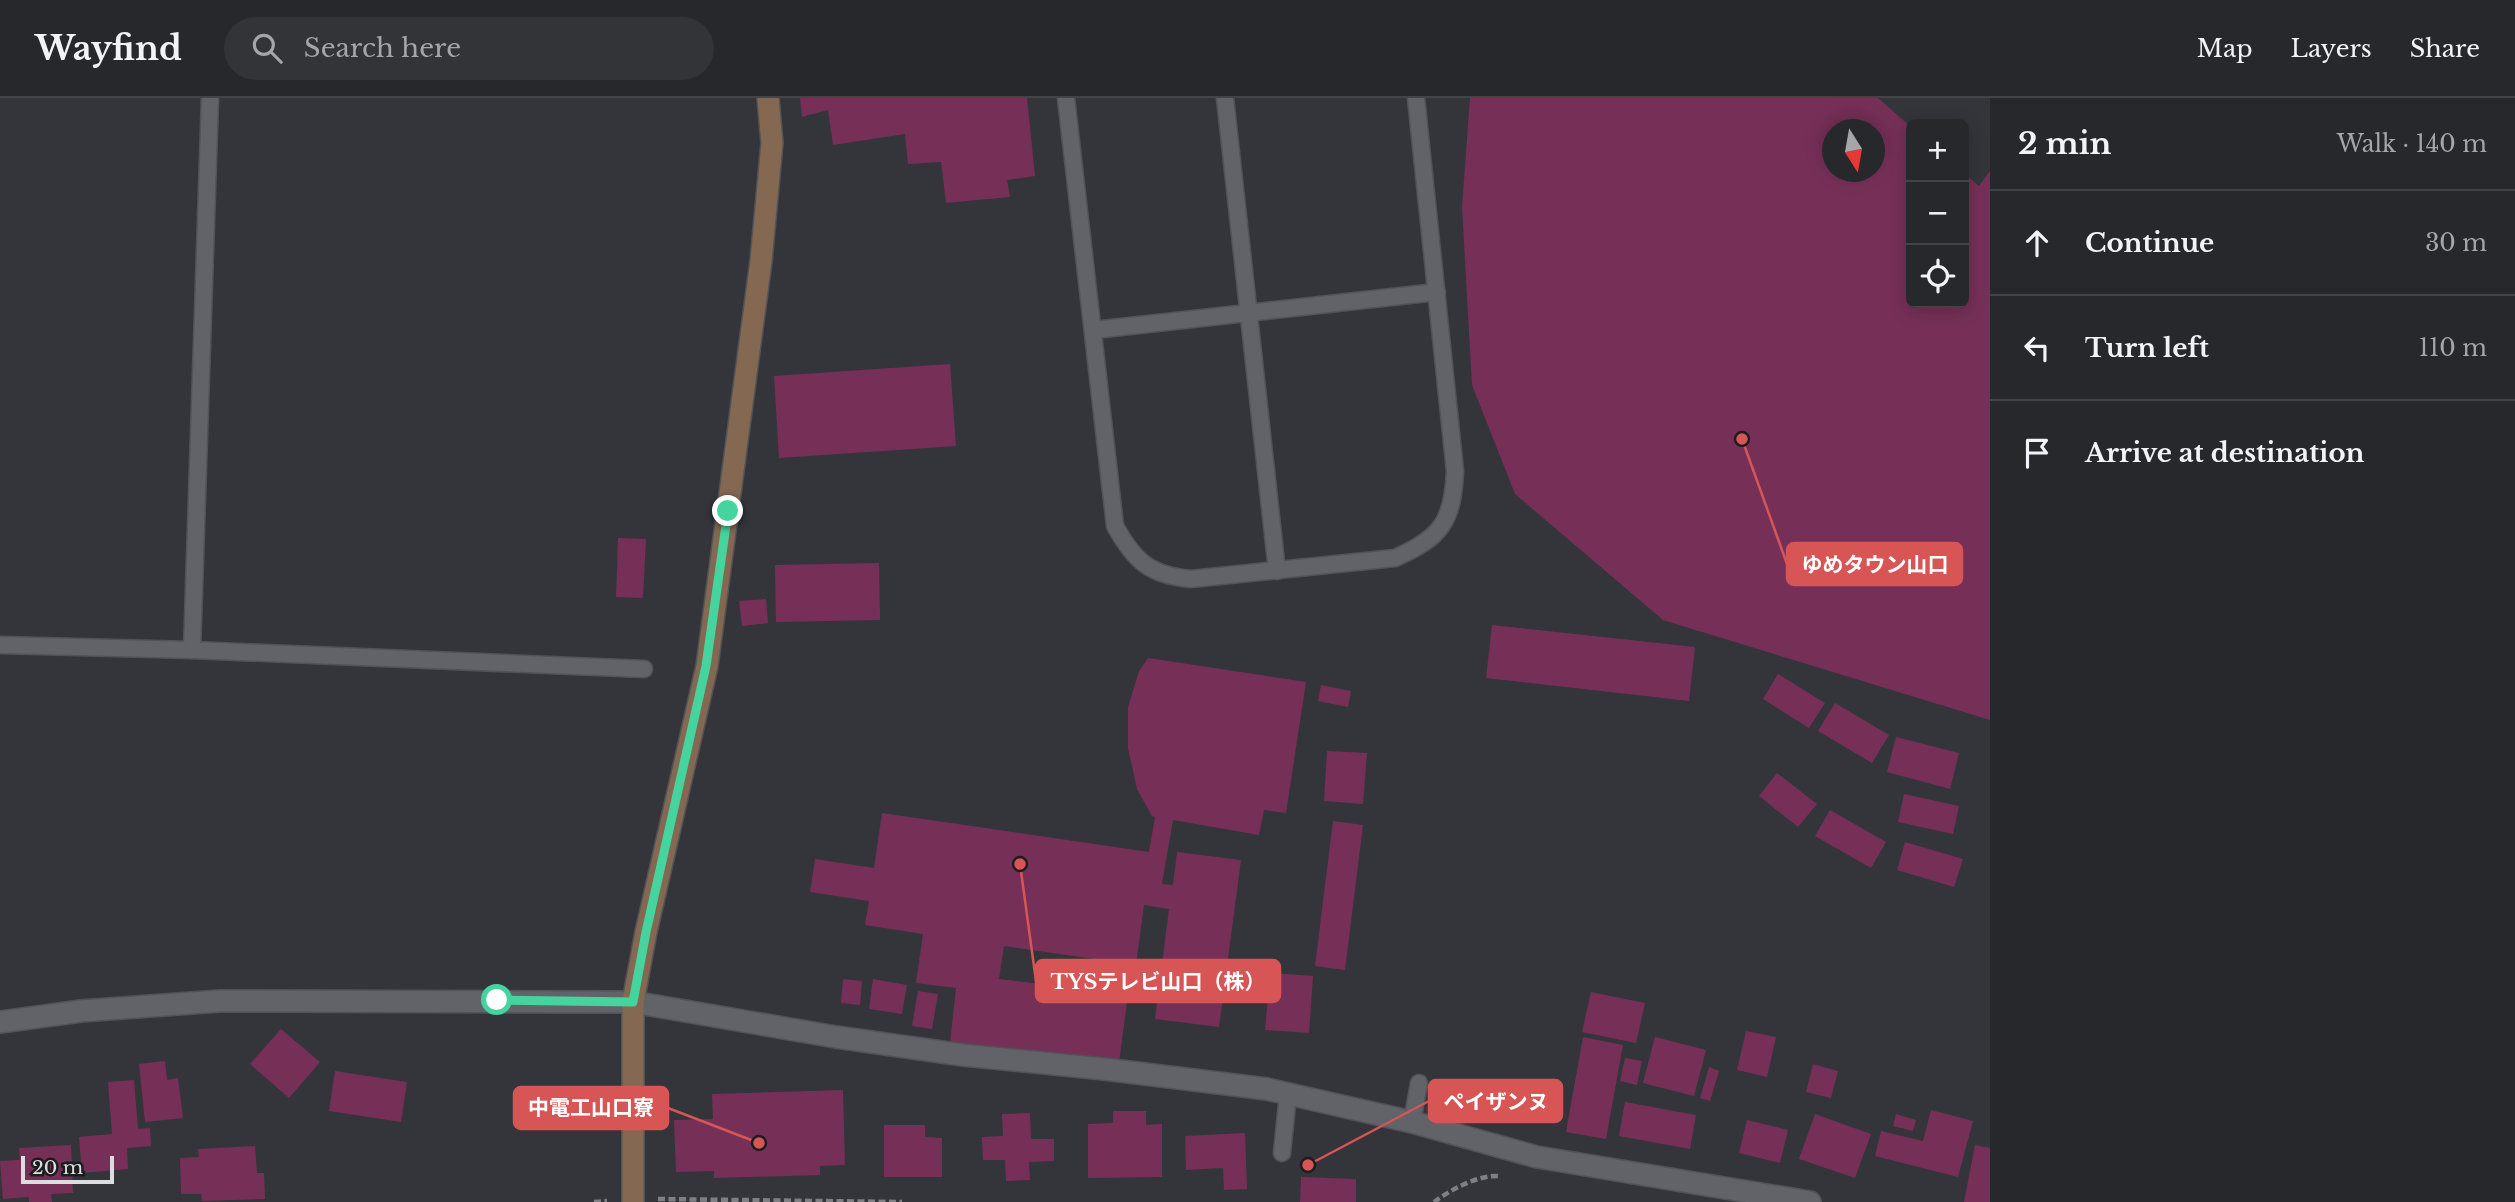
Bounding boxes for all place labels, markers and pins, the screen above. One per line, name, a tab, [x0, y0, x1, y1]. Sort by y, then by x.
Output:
callout: ゆめタウン山口	[1787, 543, 1962, 585]
callout: TYSテレビ山口（株）	[1036, 960, 1280, 1002]
callout: ペイザンヌ	[1429, 1080, 1562, 1122]
callout: 中電工山口寮	[514, 1087, 668, 1129]

